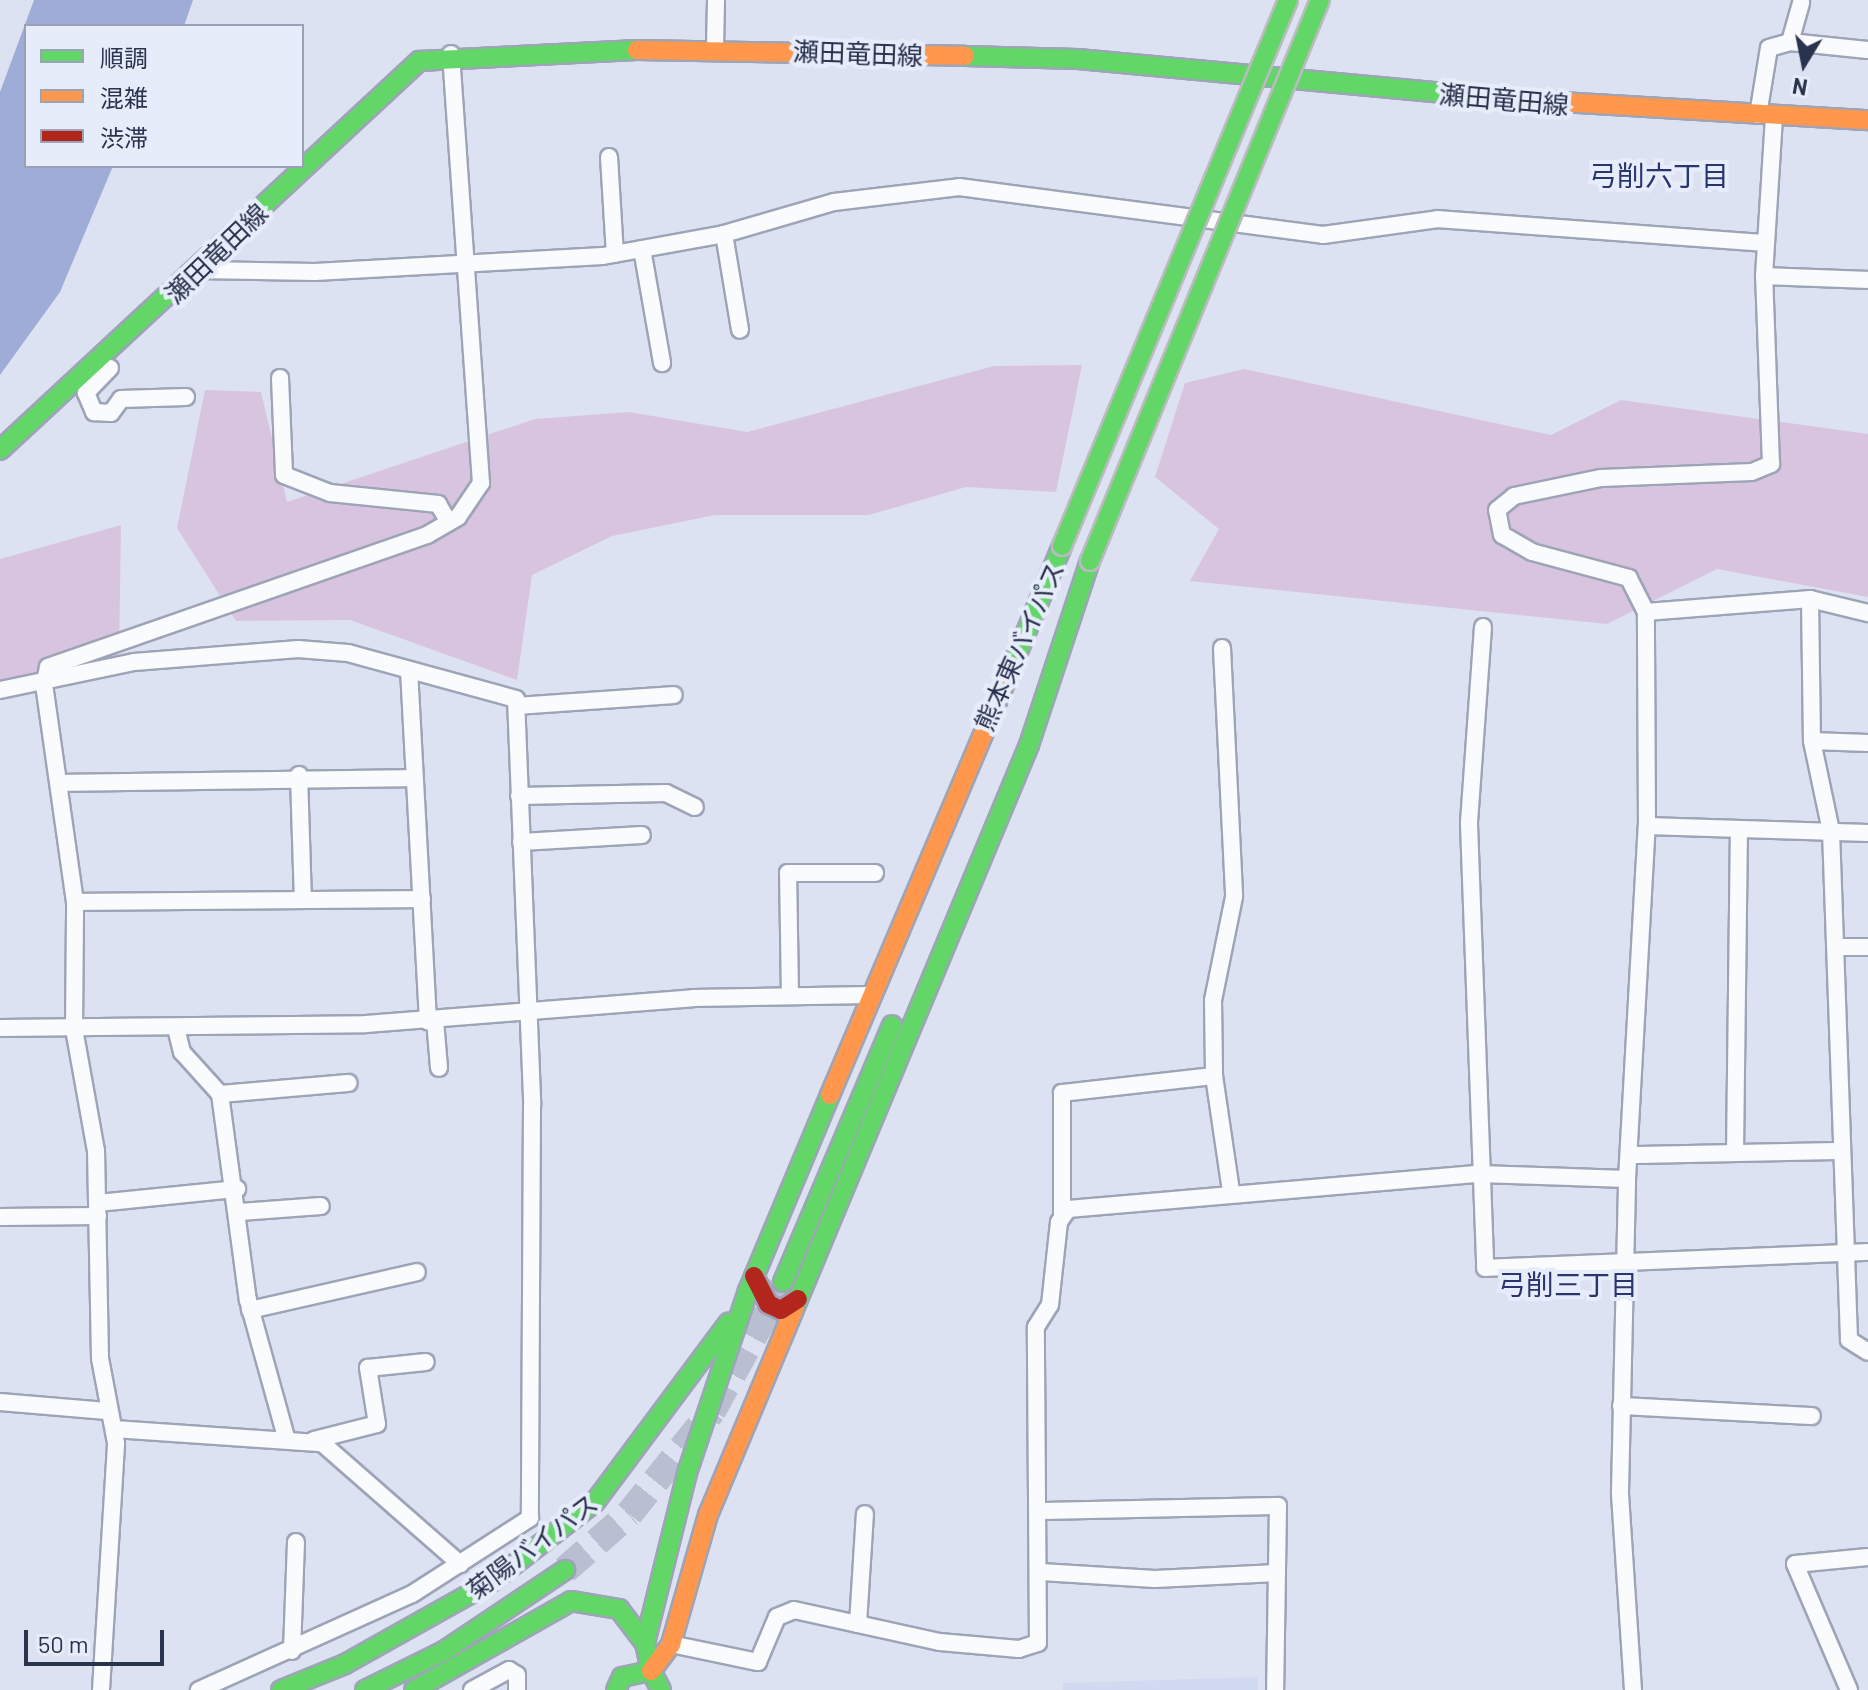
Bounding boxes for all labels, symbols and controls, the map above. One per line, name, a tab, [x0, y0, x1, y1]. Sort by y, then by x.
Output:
legend	[24, 24, 304, 168]
north arrow	[1764, 24, 1844, 104]
street label: 瀬田竜田線	[792, 35, 924, 71]
text: 順調	[100, 43, 148, 72]
text: N	[1790, 74, 1809, 102]
street label: 瀬田竜田線	[1438, 78, 1570, 120]
text: 混雑	[100, 83, 148, 112]
text: 渋滞	[100, 123, 148, 152]
district label: 弓削六丁目	[1589, 158, 1729, 192]
street label: 瀬田竜田線	[158, 197, 274, 309]
street label: 熊本東バイパス	[968, 557, 1070, 735]
district label: 弓削三丁目	[1498, 1267, 1638, 1301]
street label: 菊陽バイパス	[460, 1487, 604, 1605]
scale bar	[28, 1614, 168, 1664]
text: 50 m	[38, 1629, 89, 1658]

